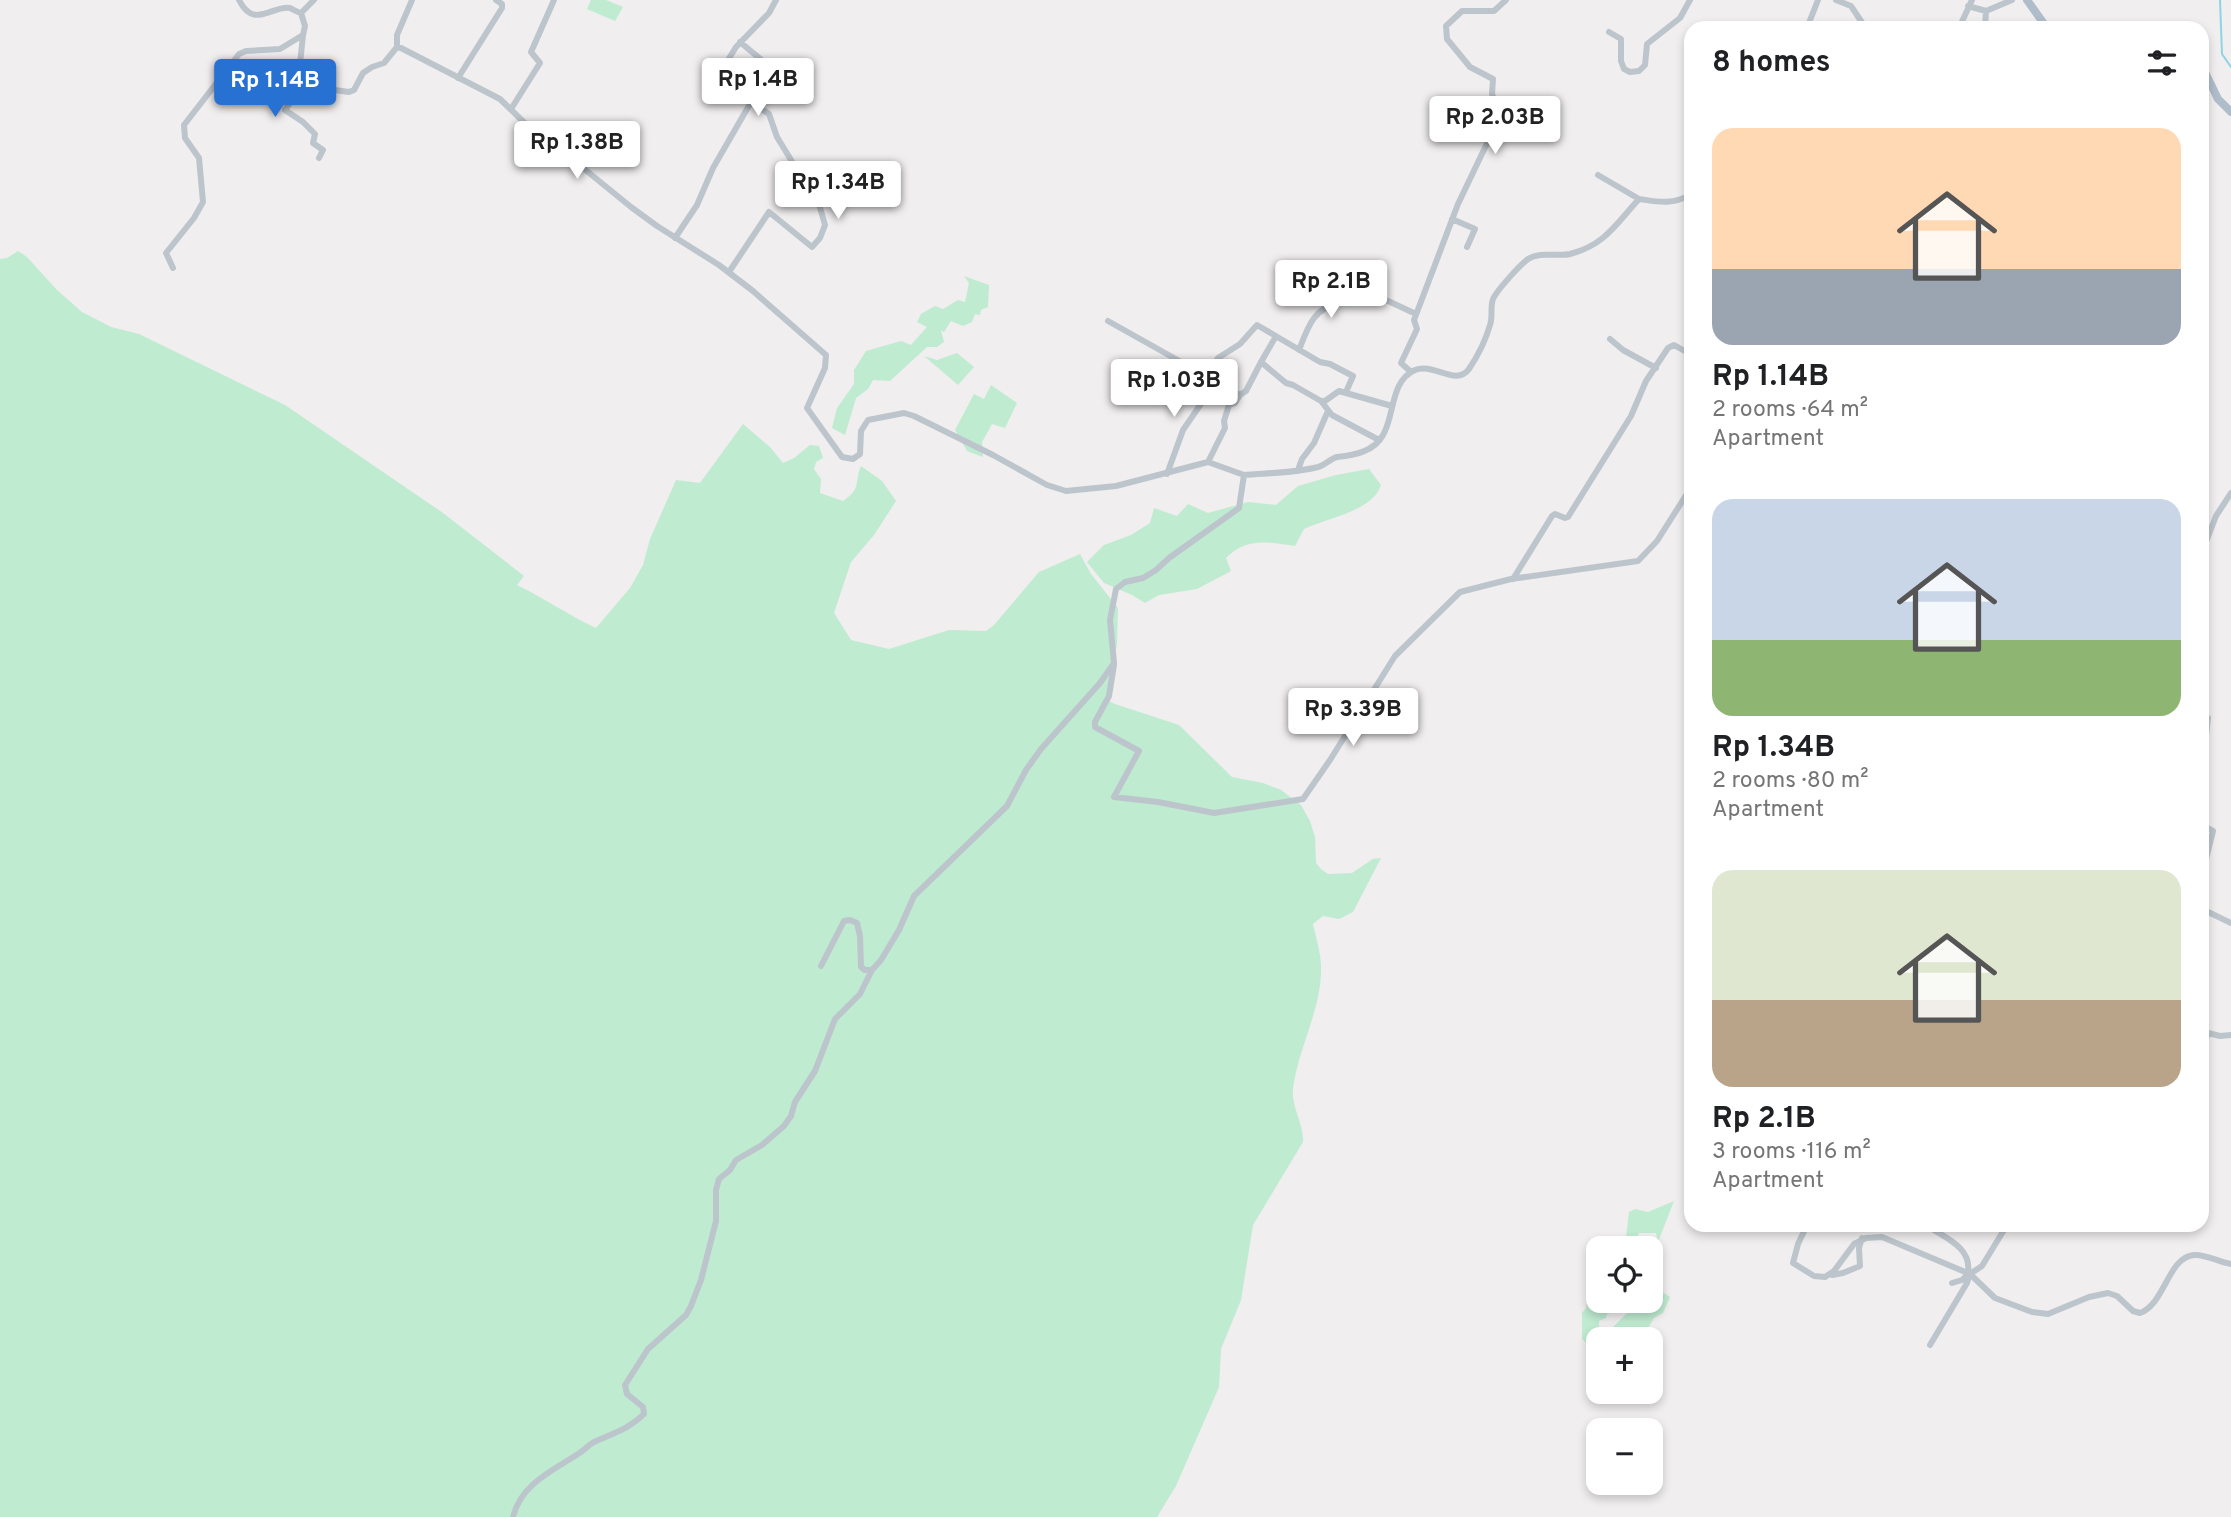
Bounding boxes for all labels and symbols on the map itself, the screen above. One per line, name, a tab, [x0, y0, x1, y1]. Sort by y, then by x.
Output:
pin: Rp 1.4B	[693, 58, 823, 118]
pin: Rp 1.14B	[203, 60, 347, 119]
pin: Rp 2.03B	[1423, 96, 1567, 156]
pin: Rp 1.38B	[505, 122, 649, 181]
pin: Rp 1.34B	[766, 162, 910, 221]
pin: Rp 2.1B	[1266, 260, 1396, 320]
pin: Rp 1.03B	[1102, 360, 1246, 419]
pin: Rp 3.39B	[1281, 688, 1425, 748]

